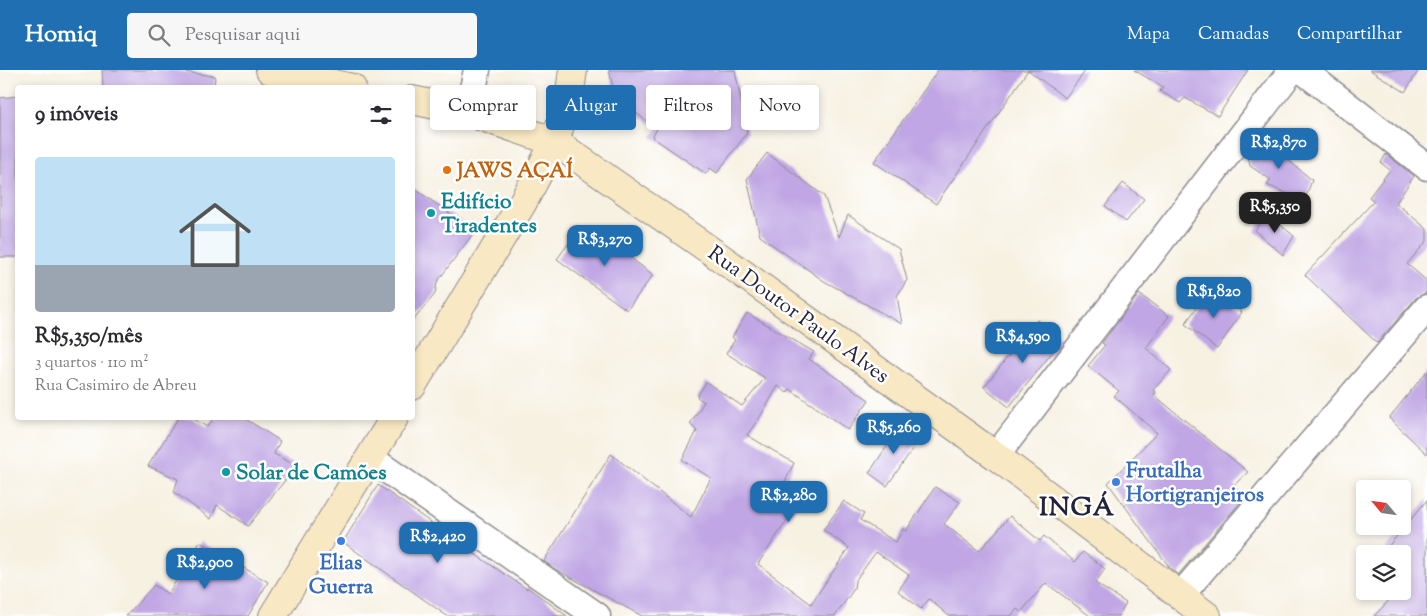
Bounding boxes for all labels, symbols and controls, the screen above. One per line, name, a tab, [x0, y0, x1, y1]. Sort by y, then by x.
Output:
search box	[127, 13, 477, 58]
text: Homiq	[25, 18, 97, 52]
icon: search	[145, 21, 173, 49]
text: Pesquisar aqui	[185, 22, 300, 49]
text: Mapa	[1127, 22, 1170, 48]
text: Camadas	[1198, 22, 1269, 48]
text: Compartilhar	[1297, 22, 1402, 48]
chip: Comprar	[430, 85, 536, 130]
chip: Alugar	[546, 85, 636, 130]
chip: Filtros	[646, 85, 731, 130]
chip: Novo	[741, 85, 819, 130]
text: 9 imóveis	[35, 100, 118, 130]
icon: filters	[367, 101, 395, 129]
pin: R$2,870	[1233, 128, 1325, 170]
text: R$2,870	[1251, 132, 1307, 155]
place label: JAWS AÇAÍ	[455, 157, 573, 187]
marker: JAWS AÇAÍ	[441, 164, 453, 176]
place label: Edifício Tiradentes	[441, 188, 537, 242]
icon: home	[170, 190, 260, 280]
pin: R$5,350	[1229, 191, 1321, 234]
text: R$5,350	[1250, 196, 1300, 219]
marker: Edifício Tiradentes	[425, 207, 437, 219]
pin: R$3,270	[559, 224, 651, 267]
text: R$3,270	[578, 229, 632, 252]
street label: Rua Doutor Paulo Alves	[701, 239, 895, 392]
pin: R$1,820	[1168, 276, 1260, 319]
text: R$1,820	[1187, 281, 1241, 304]
text: R$5,350/mês	[35, 322, 143, 352]
pin: R$4,590	[977, 322, 1069, 364]
text: R$4,590	[996, 326, 1050, 349]
text: 3 quartos · 110 m²	[35, 352, 149, 375]
text: Rua Casimiro de Abreu	[35, 375, 197, 398]
pin: R$5,260	[848, 412, 940, 455]
text: R$5,260	[867, 417, 921, 440]
place label: Frutalha Hortigranjeiros	[1126, 457, 1264, 511]
place label: Solar de Camões	[236, 459, 386, 489]
marker: Solar de Camões	[220, 466, 232, 478]
marker: Frutalha Hortigranjeiros	[1110, 476, 1122, 488]
pin: R$2,280	[743, 480, 835, 523]
north arrow	[1356, 480, 1411, 535]
map controls	[1356, 480, 1411, 600]
text: R$2,280	[761, 485, 817, 508]
district label: INGÁ	[1039, 490, 1115, 527]
pin: R$2,420	[392, 522, 484, 564]
text: R$2,420	[410, 526, 466, 549]
marker: Elias Guerra	[335, 535, 347, 547]
button: layers	[1356, 545, 1411, 600]
pin: R$2,900	[159, 548, 251, 590]
place label: Elias Guerra	[309, 549, 374, 603]
text: R$2,900	[177, 552, 233, 575]

